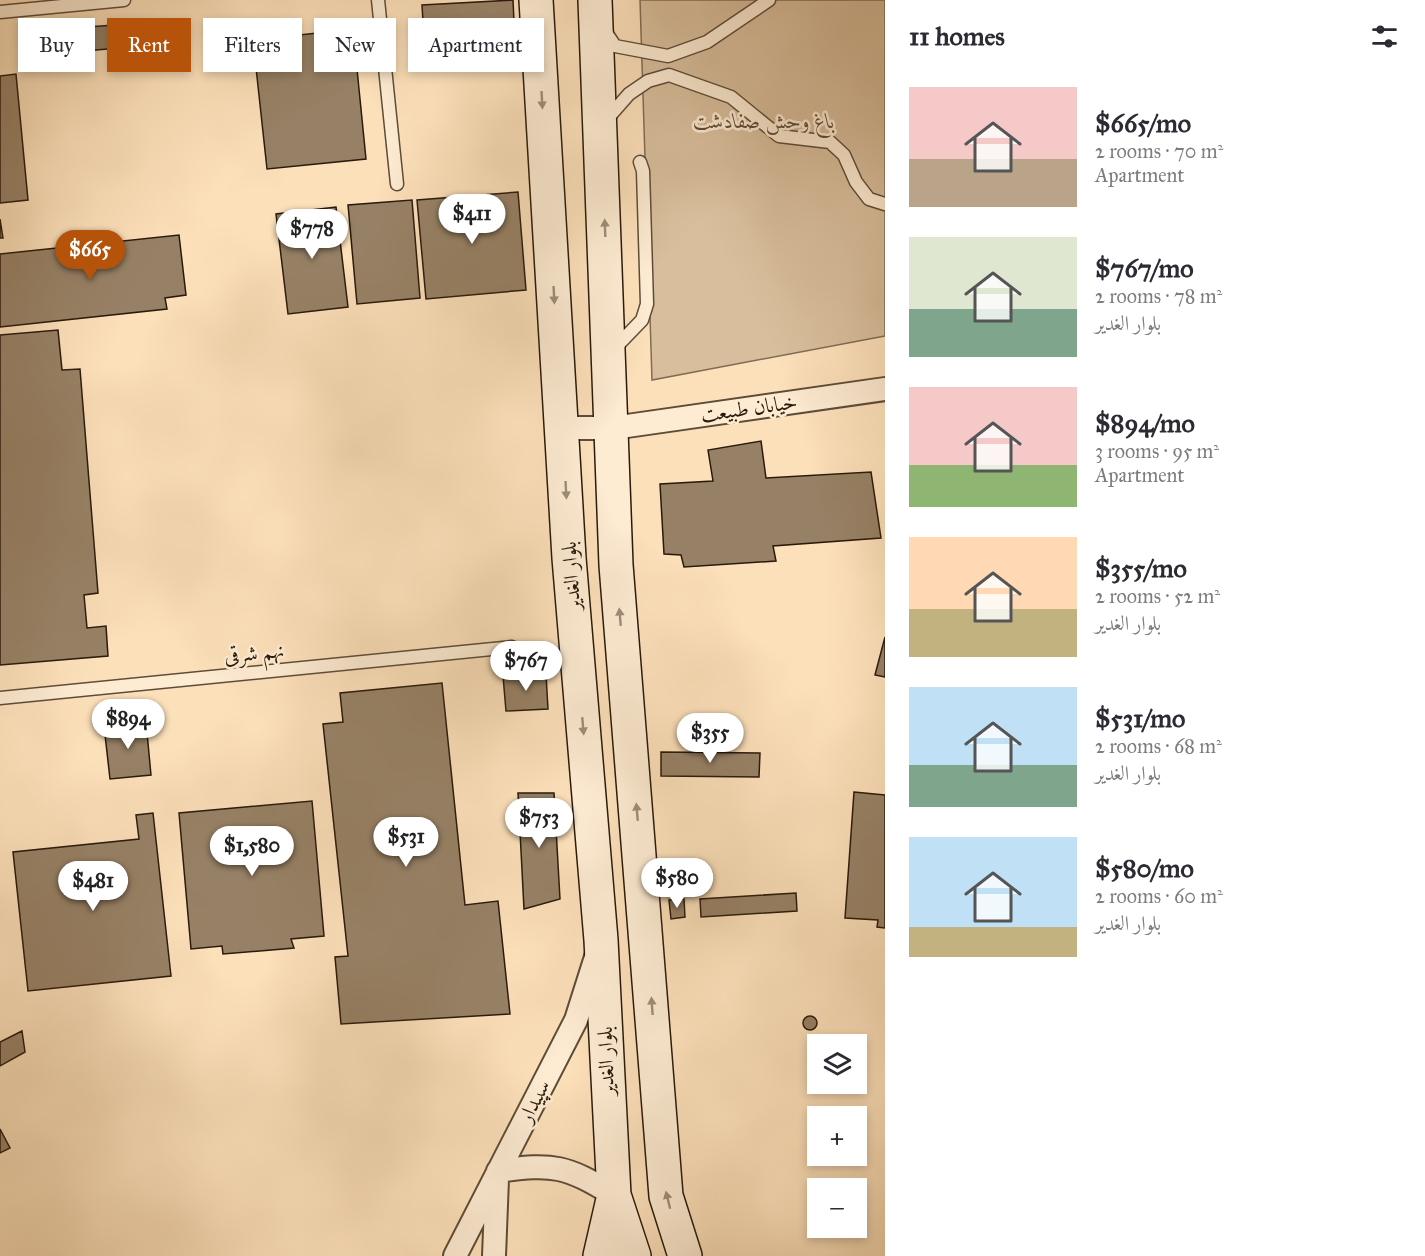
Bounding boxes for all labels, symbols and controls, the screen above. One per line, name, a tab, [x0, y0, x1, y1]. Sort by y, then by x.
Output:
chip: Buy	[18, 18, 95, 72]
chip: Rent	[107, 18, 191, 72]
chip: Filters	[203, 18, 302, 72]
chip: New	[314, 18, 396, 72]
chip: Apartment	[408, 18, 544, 72]
text: 11 homes	[909, 20, 1005, 52]
icon: filters	[1368, 20, 1401, 53]
one-way arrow	[537, 91, 547, 110]
text: $665/mo	[1095, 107, 1191, 139]
park label: باغ وحش صفادشت	[693, 108, 835, 139]
icon: home	[957, 111, 1029, 183]
text: 2 rooms · 70 m²	[1095, 139, 1223, 163]
text: Apartment	[1095, 163, 1184, 187]
pin: $411	[436, 194, 508, 245]
text: $411	[453, 201, 491, 225]
pin: $778	[276, 209, 348, 260]
text: $778	[290, 216, 334, 240]
one-way arrow	[600, 219, 609, 238]
pin: $665	[54, 230, 126, 281]
text: $665	[69, 237, 111, 261]
text: $767/mo	[1095, 252, 1194, 284]
icon: home	[957, 261, 1029, 333]
text: 2 rooms · 78 m²	[1095, 284, 1222, 308]
one-way arrow	[549, 285, 559, 304]
text: بلوار الغدیر	[1095, 311, 1161, 335]
street label: خیابان طبیعت	[699, 388, 799, 428]
text: $894/mo	[1095, 407, 1195, 439]
icon: home	[957, 411, 1029, 483]
text: 3 rooms · 95 m²	[1095, 439, 1219, 463]
text: Apartment	[1095, 463, 1184, 487]
one-way arrow	[561, 480, 570, 499]
street label: بلوار الغدیر	[556, 541, 587, 613]
text: $355/mo	[1095, 552, 1187, 584]
icon: home	[957, 561, 1029, 633]
text: 2 rooms · 52 m²	[1095, 584, 1220, 608]
one-way arrow	[615, 608, 625, 627]
text: بلوار الغدیر	[1095, 611, 1161, 635]
street label: نهم شرقی	[223, 637, 286, 676]
pin: $767	[490, 641, 562, 692]
text: $767	[504, 648, 548, 672]
pin: $894	[92, 699, 164, 750]
text: $531/mo	[1095, 702, 1185, 734]
text: $894	[106, 706, 150, 730]
icon: home	[957, 711, 1029, 783]
pin: $355	[674, 713, 746, 764]
one-way arrow	[578, 716, 588, 735]
text: $355	[691, 720, 729, 744]
text: 2 rooms · 68 m²	[1095, 734, 1222, 758]
text: بلوار الغدیر	[1095, 761, 1161, 785]
pin: $753	[503, 798, 575, 849]
one-way arrow	[632, 802, 642, 821]
text: $753	[519, 805, 559, 829]
pin: $531	[370, 817, 442, 868]
text: $531	[387, 824, 425, 848]
pin: $1,580	[203, 826, 301, 877]
text: $1,580	[224, 833, 280, 857]
text: $580/mo	[1095, 852, 1194, 884]
pin: $580	[641, 858, 713, 909]
pin: $481	[57, 861, 129, 912]
icon: home	[957, 861, 1029, 933]
text: $580	[655, 865, 699, 889]
text: $481	[72, 868, 114, 892]
text: 2 rooms · 60 m²	[1095, 884, 1223, 908]
text: بلوار الغدیر	[1095, 911, 1161, 935]
one-way arrow	[647, 997, 657, 1016]
street label: بلوار الغدیر	[592, 1026, 620, 1098]
map controls	[807, 1034, 867, 1238]
button: layers	[807, 1034, 867, 1094]
street label: سپیدار	[511, 1075, 558, 1130]
button: +	[807, 1106, 867, 1166]
button: −	[807, 1178, 867, 1238]
one-way arrow	[662, 1191, 672, 1209]

